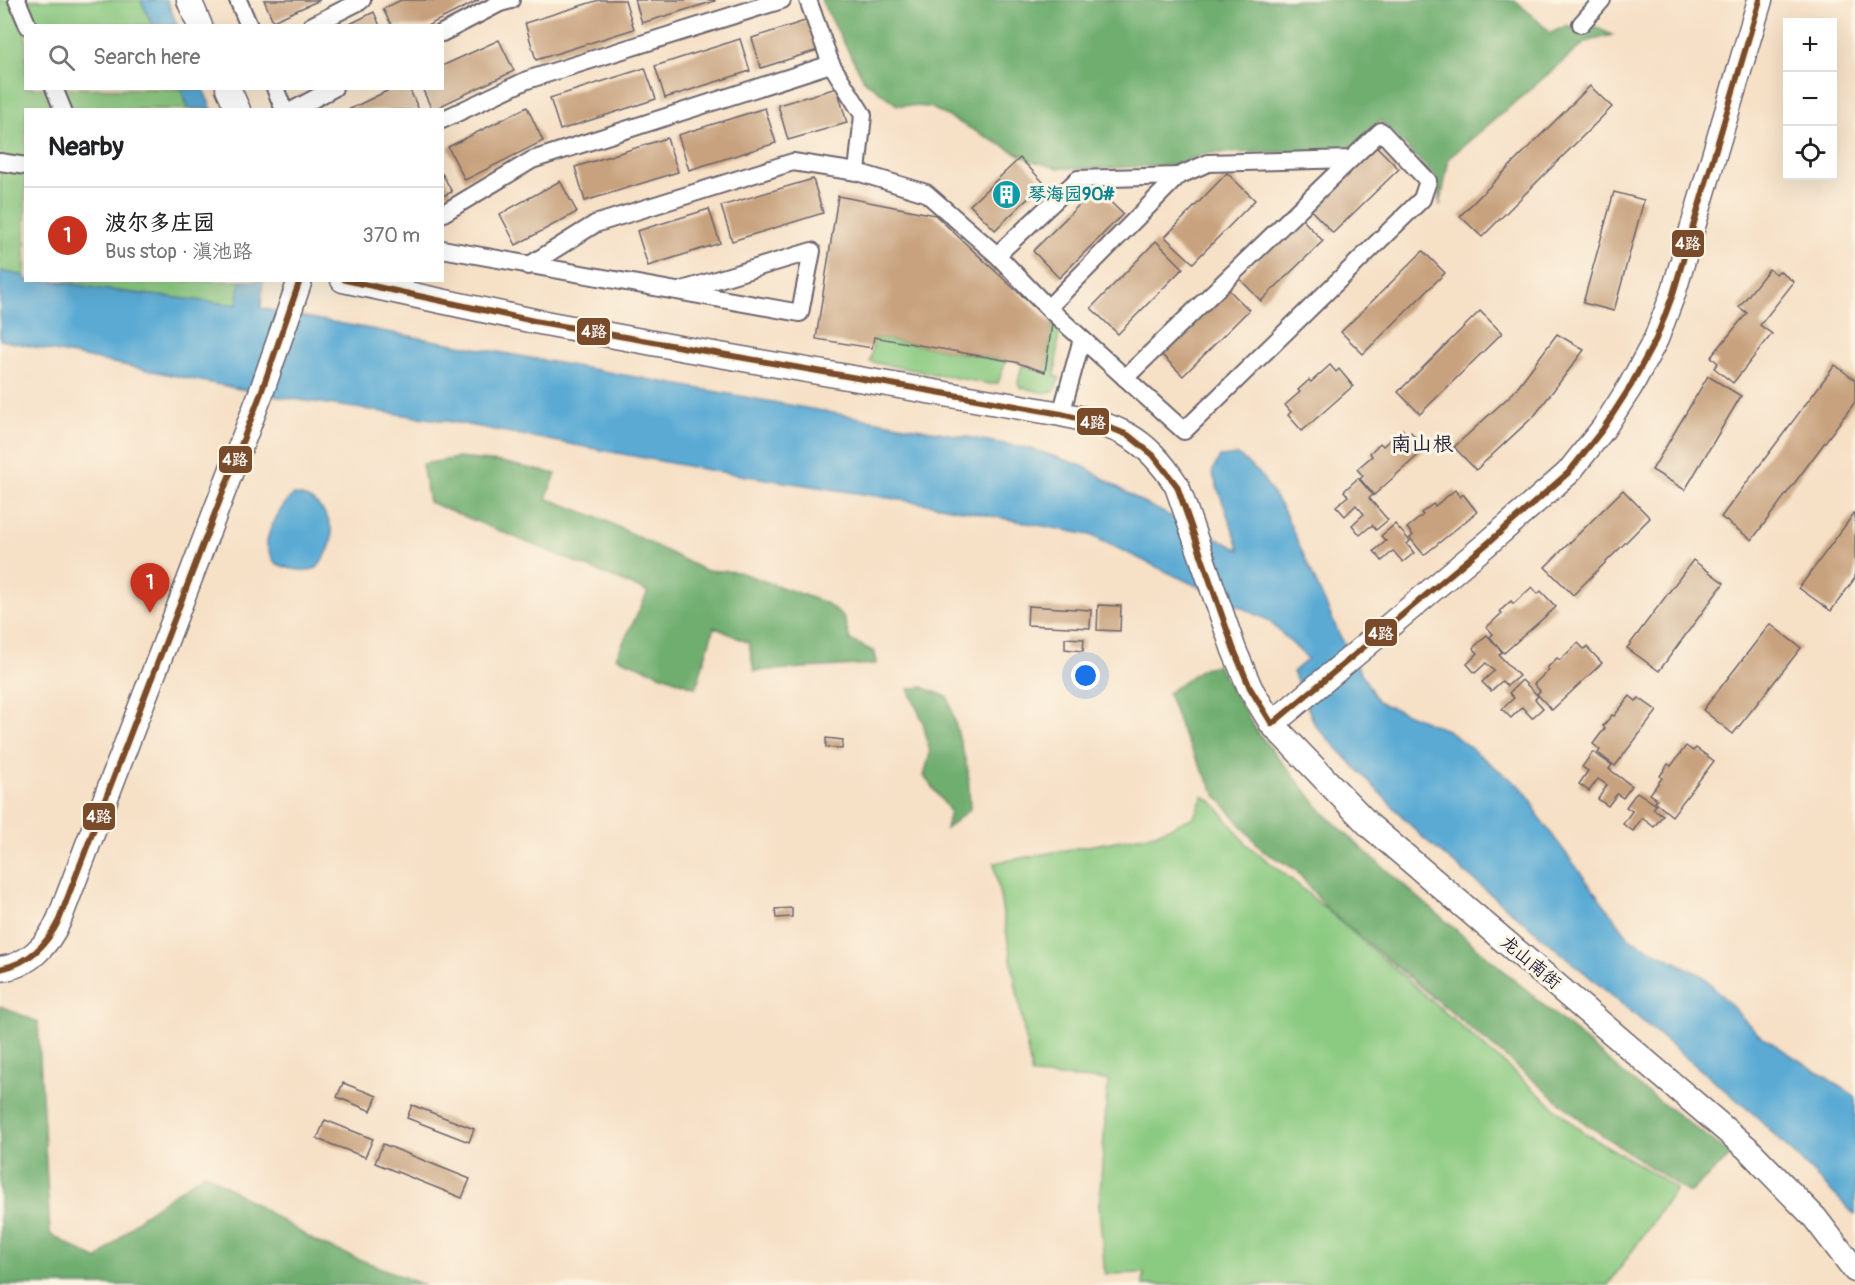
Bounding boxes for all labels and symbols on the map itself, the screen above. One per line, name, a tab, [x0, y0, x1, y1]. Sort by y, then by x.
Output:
building icon: 琴海园90#	[991, 178, 1023, 210]
place label: 琴海园90#	[1028, 183, 1116, 206]
line badge: 4路	[1671, 229, 1705, 258]
text: 4路	[1675, 234, 1701, 254]
line badge: 4路	[576, 317, 611, 346]
text: 4路	[581, 322, 607, 342]
line badge: 4路	[1076, 407, 1110, 436]
text: 4路	[1080, 413, 1106, 433]
district label: 南山根	[1391, 431, 1454, 458]
line badge: 4路	[218, 445, 253, 474]
text: 4路	[222, 450, 248, 470]
pin: 1	[130, 564, 170, 613]
line badge: 4路	[1364, 618, 1398, 647]
text: 4路	[1368, 624, 1394, 644]
your location	[1071, 661, 1100, 690]
line badge: 4路	[82, 802, 116, 831]
text: 4路	[86, 807, 112, 827]
street label: 龙山南街	[1496, 930, 1566, 994]

